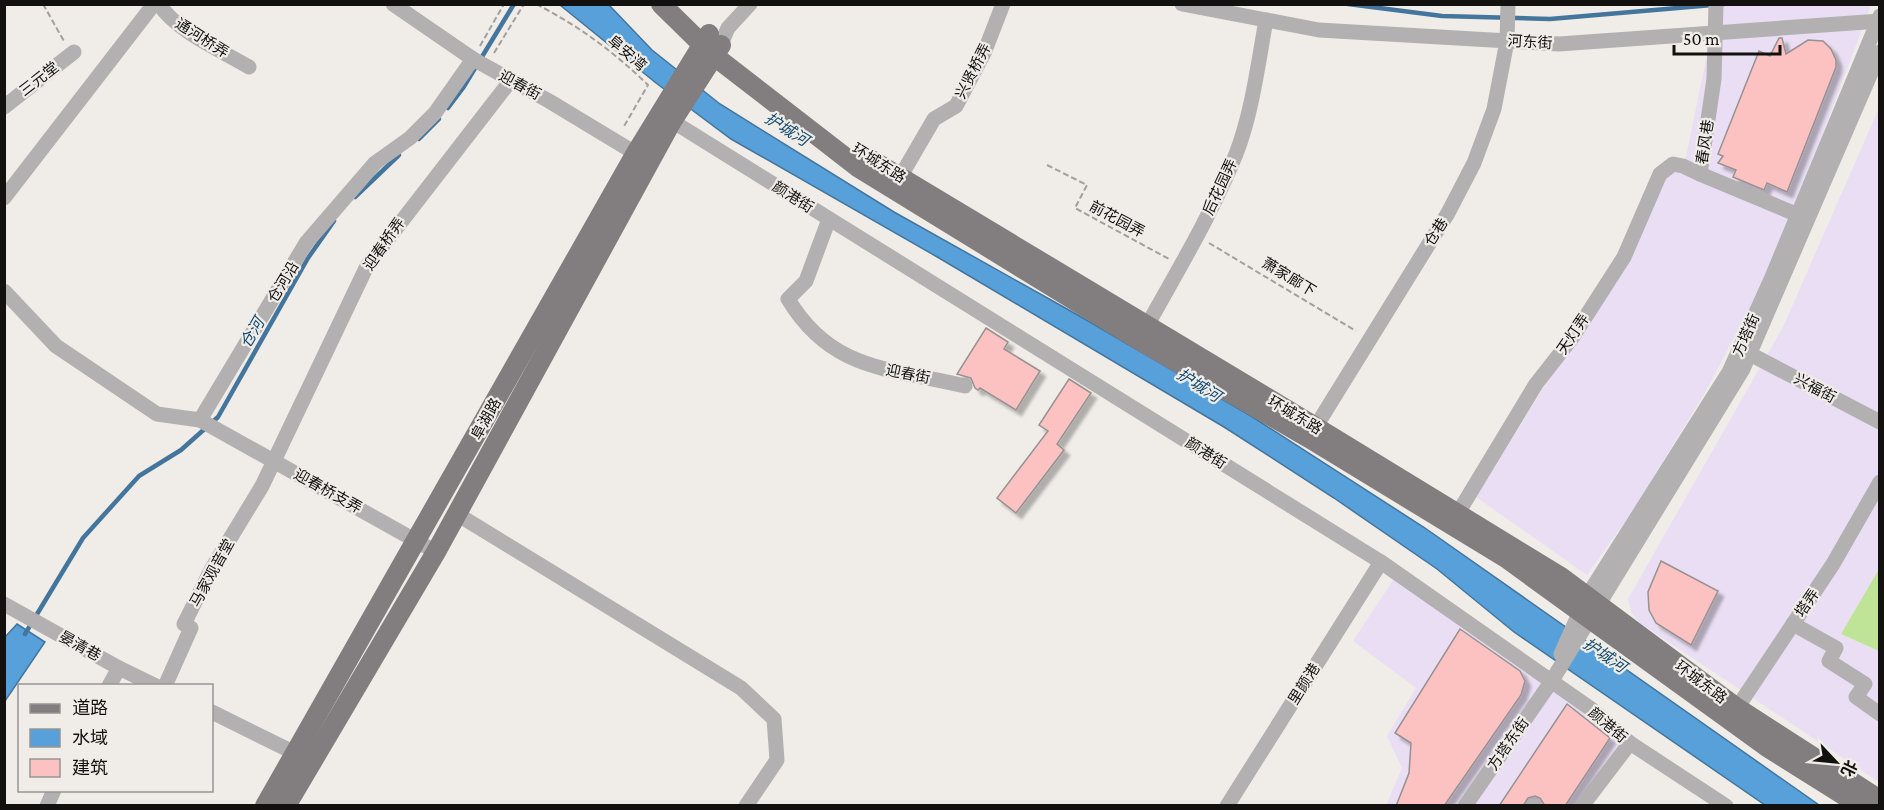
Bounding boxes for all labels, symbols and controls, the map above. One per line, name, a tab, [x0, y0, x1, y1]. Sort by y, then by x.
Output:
street label: 通河桥弄	[172, 15, 232, 61]
scale bar	[1674, 18, 1780, 56]
text: 50 m	[1683, 29, 1720, 49]
street label: 阜安湾	[605, 32, 649, 74]
street label: 河东街	[1507, 33, 1553, 51]
street label: 兴贤桥弄	[952, 41, 994, 101]
street label: 三元堂	[16, 59, 62, 99]
street label: 迎春街	[496, 67, 544, 103]
water label: 护城河	[762, 109, 814, 151]
street label: 春风巷	[1694, 119, 1716, 165]
street label: 环城东路	[849, 140, 909, 186]
street label: 后花园弄	[1200, 156, 1240, 218]
street label: 颜港街	[770, 178, 816, 216]
street label: 前花园弄	[1087, 198, 1147, 240]
street label: 迎春桥弄	[360, 215, 408, 273]
street label: 仓巷	[1421, 215, 1451, 249]
street label: 萧家廊下	[1259, 255, 1319, 299]
street label: 仓河沿	[265, 259, 301, 305]
street label: 天灯弄	[1554, 311, 1592, 357]
street label: 方塔街	[1730, 311, 1762, 359]
water label: 仓河	[237, 312, 269, 351]
street label: 迎春街	[884, 362, 932, 386]
water label: 护城河	[1174, 365, 1226, 407]
street label: 兴福街	[1791, 370, 1839, 406]
street label: 环城东路	[1265, 393, 1325, 437]
street label: 阜湖路	[468, 395, 504, 443]
street label: 颜港街	[1183, 434, 1229, 472]
street label: 迎春桥支弄	[291, 466, 365, 516]
street label: 马家观音堂	[187, 536, 237, 610]
street label: 塔弄	[1792, 586, 1822, 620]
street label: 晏清巷	[56, 628, 104, 664]
water label: 护城河	[1580, 635, 1632, 677]
street label: 环城东路	[1672, 658, 1730, 706]
street label: 里颜港	[1285, 661, 1323, 707]
legend	[18, 684, 213, 792]
text: 道路	[72, 698, 108, 718]
street label: 颜港街	[1586, 704, 1630, 746]
street label: 方塔东街	[1484, 715, 1532, 773]
text: 水域	[72, 728, 108, 748]
north arrow	[1806, 732, 1866, 792]
text: 北	[1838, 757, 1860, 779]
text: 建筑	[72, 758, 108, 778]

